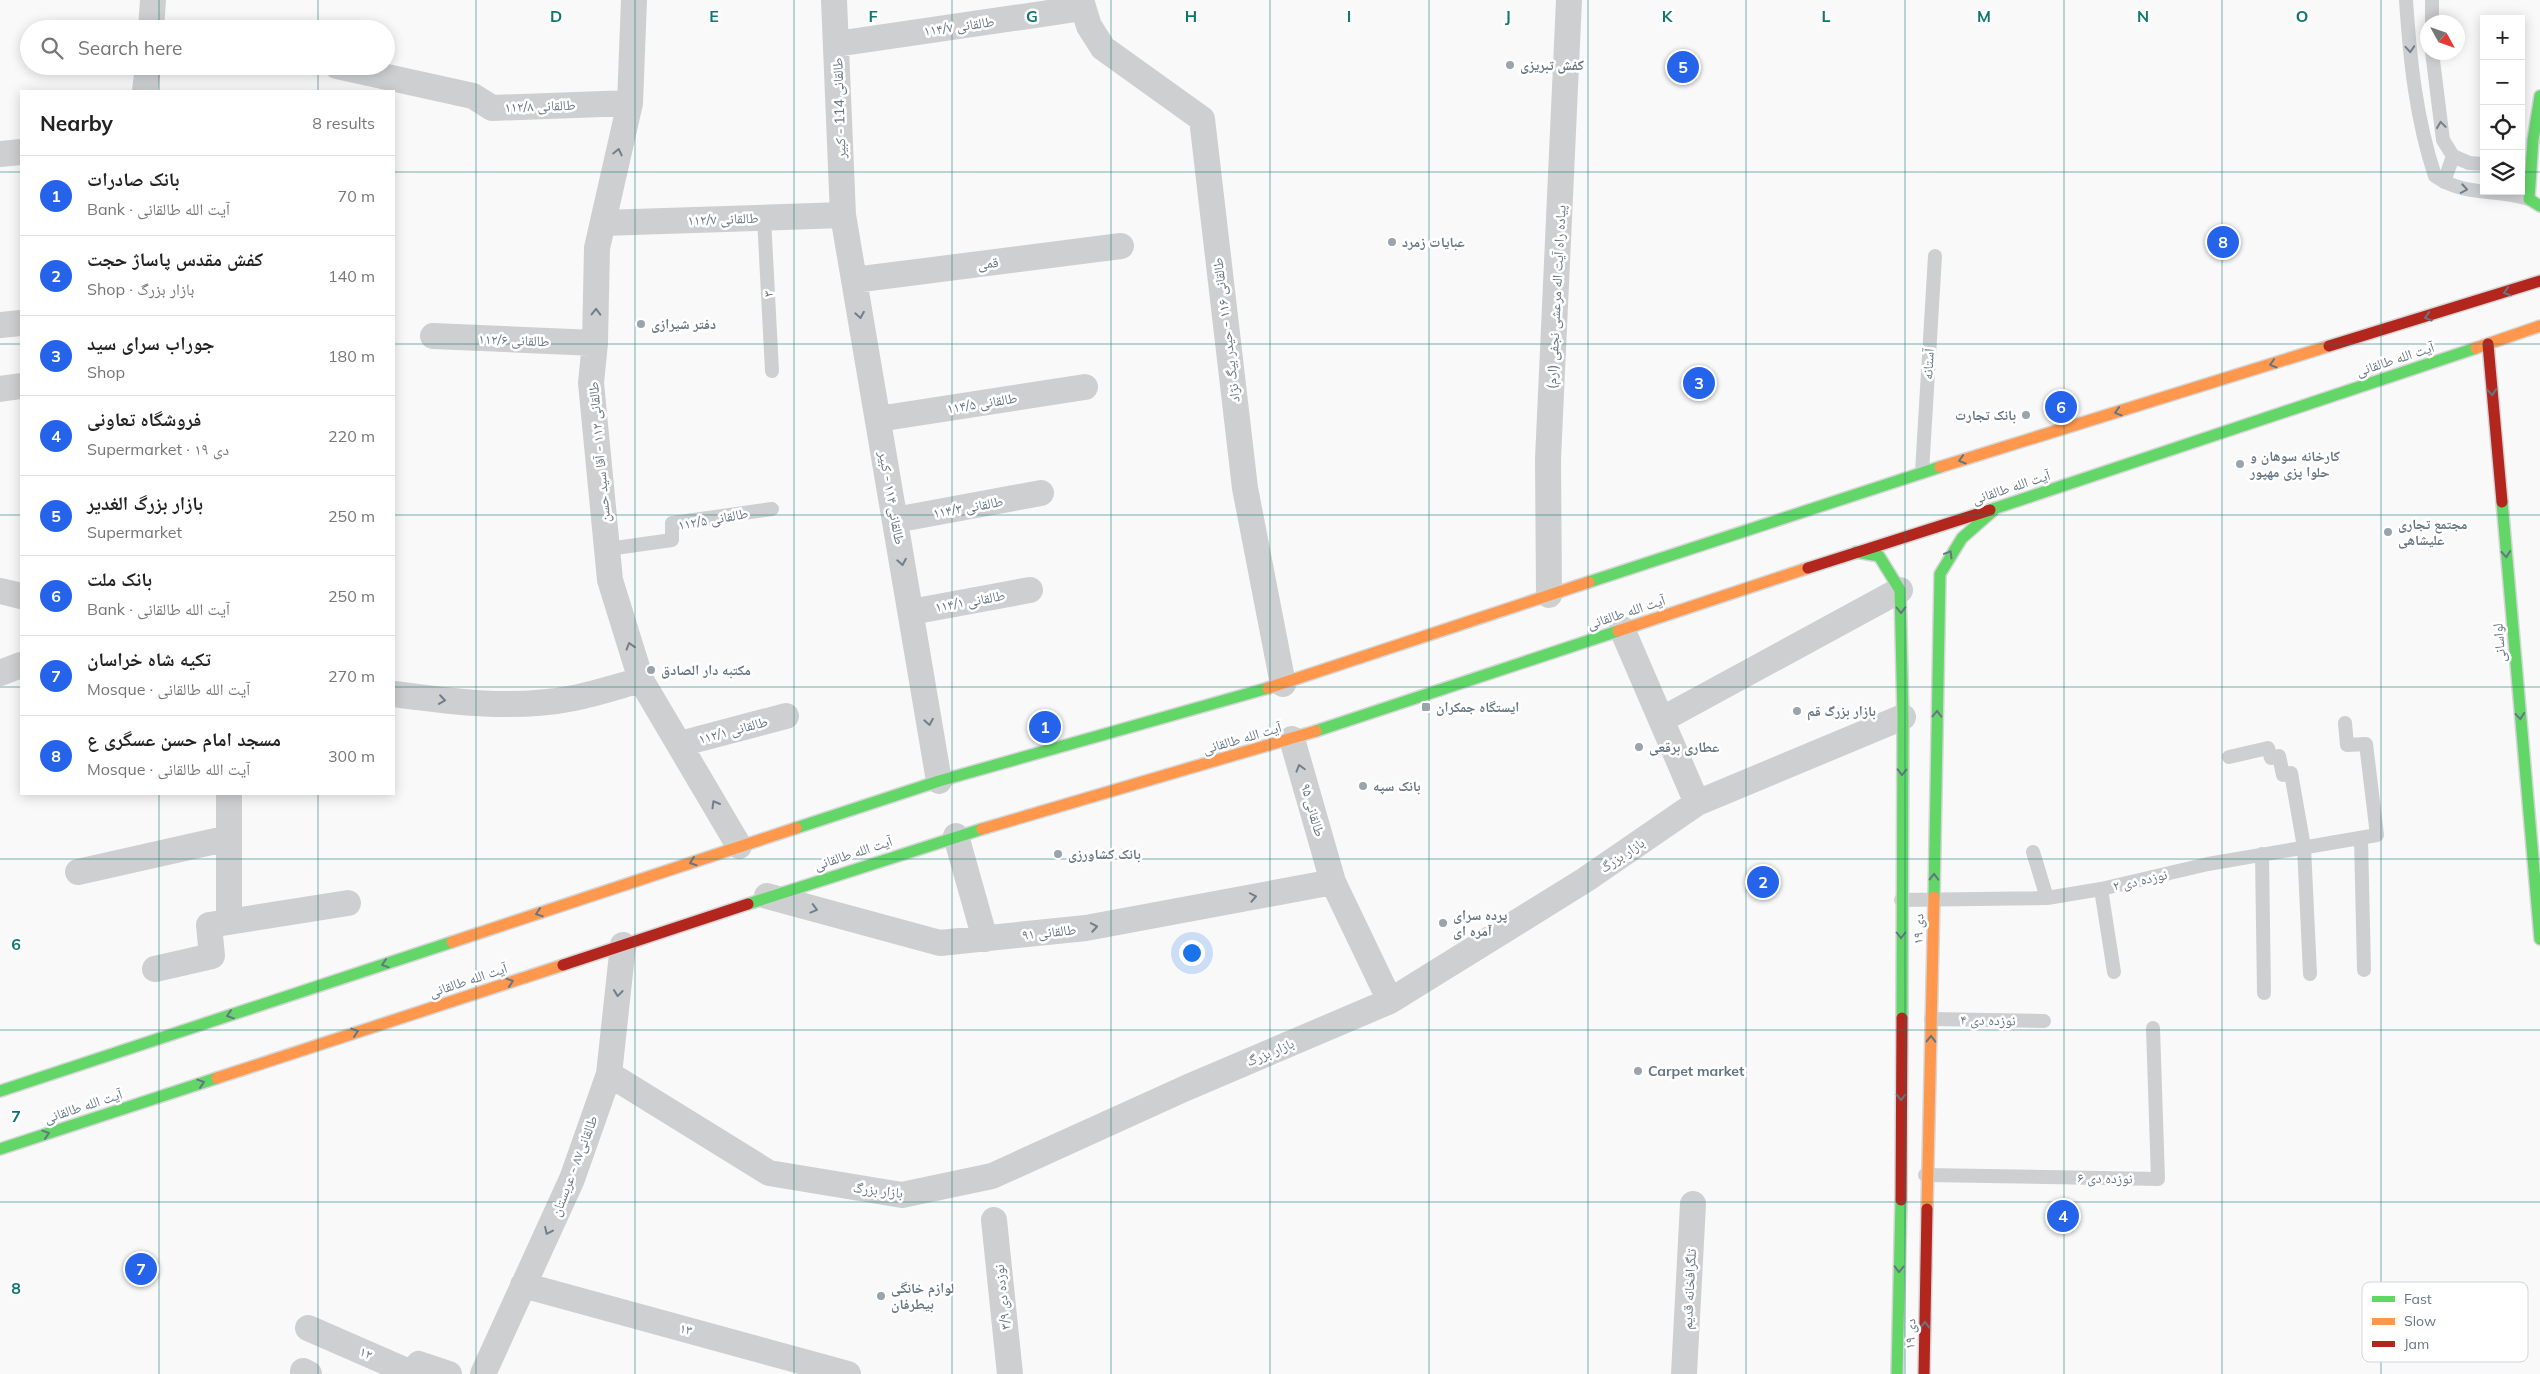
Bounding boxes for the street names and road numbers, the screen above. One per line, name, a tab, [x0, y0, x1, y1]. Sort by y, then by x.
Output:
street label: طالقانی ۱۱۴/۷	[923, 12, 995, 40]
street label: طالقانی 114 - کبیر	[828, 57, 850, 160]
street label: طالقانی ۱۱۲/۸	[504, 96, 576, 116]
street label: پیاده راه آیت اله مرعشی نجفی (ارم)	[1542, 204, 1571, 389]
street label: طالقانی ۱۱۲/۷	[687, 209, 759, 229]
street label: قمی	[976, 253, 1000, 273]
street label: طالقانی ۱۱۶ - حیدر بیگ نژاد	[1208, 257, 1244, 403]
street label: ۳	[759, 290, 777, 298]
street label: طالقانی ۱۱۲/۶	[478, 330, 550, 350]
street label: آیت الله طالقانی	[2354, 338, 2437, 380]
street label: آستانه	[1918, 347, 1938, 380]
street label: طالقانی ۱۱۲ - آقا سید حسن	[584, 381, 614, 523]
street label: طالقانی ۱۱۴/۵	[946, 389, 1018, 417]
street label: طالقانی ۱۱۴ - کبیر	[875, 449, 909, 546]
street label: آیت الله طالقانی	[1970, 466, 2053, 508]
street label: طالقانی ۱۱۴/۳	[931, 492, 1005, 522]
street label: طالقانی ۱۱۲/۵	[676, 504, 750, 534]
street label: طالقانی ۱۱۴/۱	[933, 586, 1007, 616]
street label: آیت الله طالقانی	[1585, 591, 1668, 633]
street label: لواسانی	[2488, 623, 2510, 663]
street label: طالقانی ۱۱۲/۱	[696, 712, 770, 748]
street label: آیت الله طالقانی	[1201, 718, 1284, 758]
street label: طالقانی ۹۵	[1297, 781, 1329, 839]
street label: آیت الله طالقانی	[812, 832, 895, 874]
street label: بازار بزرگ	[1596, 833, 1648, 877]
street label: نوزده دی ۲	[2111, 865, 2169, 895]
street label: ۱۹ دی	[1909, 913, 1927, 944]
street label: طالقانی ۹۱	[1021, 920, 1077, 944]
street label: آیت الله طالقانی	[427, 959, 510, 1001]
street label: نوزده دی ۴	[1960, 1011, 2016, 1029]
street label: بازار بزرگ	[1243, 1034, 1297, 1070]
street label: آیت الله طالقانی	[42, 1085, 125, 1127]
street label: طالقانی۸۷ - عربستان	[546, 1113, 602, 1219]
street label: نوزده دی ۶	[2077, 1169, 2133, 1187]
street label: بازار بزرگ	[852, 1178, 904, 1202]
street label: تلگرافخانه قدیم	[1678, 1248, 1701, 1330]
street label: نوزده دی ۳/۹	[990, 1263, 1014, 1331]
street label: ۱۹ دی	[1901, 1318, 1919, 1349]
street label: ۱۳	[678, 1319, 694, 1339]
street label: ۱۲	[357, 1342, 375, 1364]

